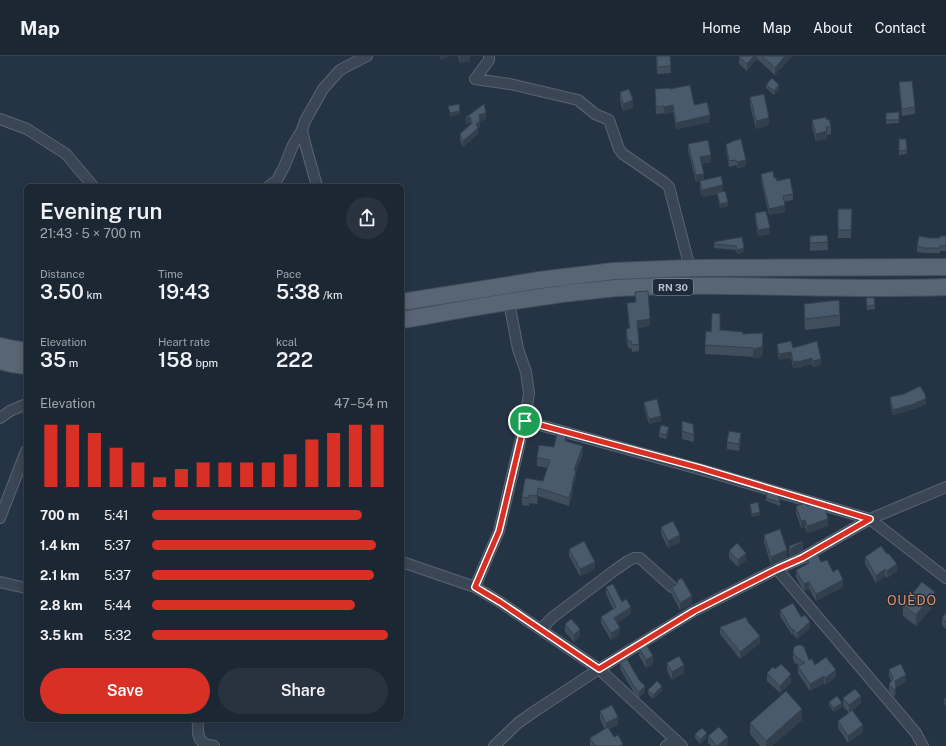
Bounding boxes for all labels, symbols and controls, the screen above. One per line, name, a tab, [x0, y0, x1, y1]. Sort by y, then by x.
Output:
text: Map	[20, 17, 60, 39]
text: Home	[702, 20, 741, 36]
text: Map	[763, 20, 791, 36]
text: About	[813, 20, 853, 36]
text: Contact	[875, 20, 926, 36]
button: share	[346, 197, 388, 239]
text: Evening run	[40, 198, 162, 224]
text: 21:43 · 5 × 700 m	[40, 226, 141, 241]
text: Distance	[40, 268, 85, 280]
text: Time	[158, 268, 183, 280]
text: Pace	[276, 268, 301, 280]
road number: RN 30	[653, 279, 693, 295]
text: 3.50	[40, 280, 84, 304]
text: 19:43	[158, 280, 210, 304]
text: 5:38	[276, 280, 320, 304]
text: km	[84, 289, 102, 301]
text: /km	[320, 289, 343, 301]
text: Elevation	[40, 336, 87, 348]
text: Heart rate	[158, 336, 210, 348]
text: kcal	[276, 336, 297, 348]
text: 35	[40, 348, 66, 372]
text: 158	[158, 348, 193, 372]
text: 222	[276, 348, 313, 372]
text: m	[66, 357, 78, 369]
text: bpm	[193, 357, 218, 369]
text: Elevation	[40, 396, 95, 411]
text: 47–54 m	[334, 396, 388, 411]
pin	[508, 404, 542, 438]
icon: arrive	[514, 410, 536, 432]
text: 700 m	[40, 508, 79, 523]
text: 5:41	[104, 508, 129, 523]
text: 1.4 km	[40, 538, 80, 553]
text: 5:37	[104, 538, 131, 553]
text: 2.1 km	[40, 568, 79, 583]
text: 5:37	[104, 568, 131, 583]
district label: OUÈDO	[887, 592, 937, 608]
text: 2.8 km	[40, 598, 83, 613]
text: 5:44	[104, 598, 132, 613]
text: 3.5 km	[40, 628, 83, 643]
text: 5:32	[104, 628, 131, 643]
button: Save	[40, 668, 210, 714]
button: Share	[218, 668, 388, 714]

